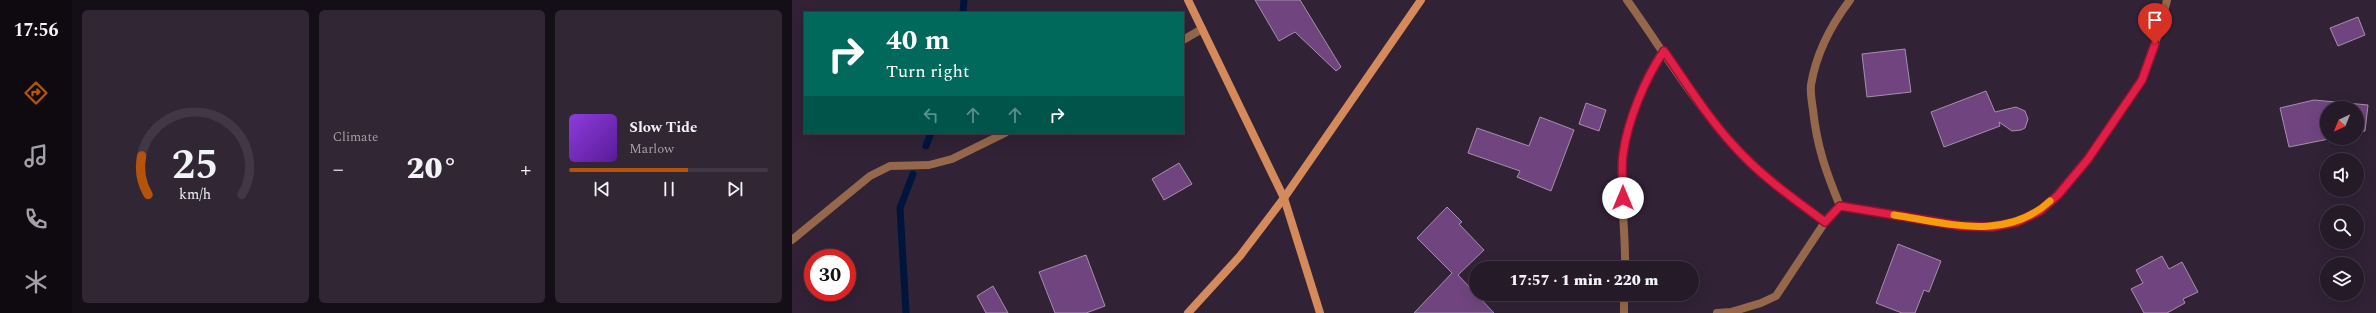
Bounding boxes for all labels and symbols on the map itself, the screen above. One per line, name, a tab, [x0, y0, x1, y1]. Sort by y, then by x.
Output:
pin	[2138, 3, 2172, 44]
north arrow	[2320, 101, 2364, 145]
position arrow	[1602, 177, 1644, 219]
speed limit sign: 30	[804, 249, 856, 301]

